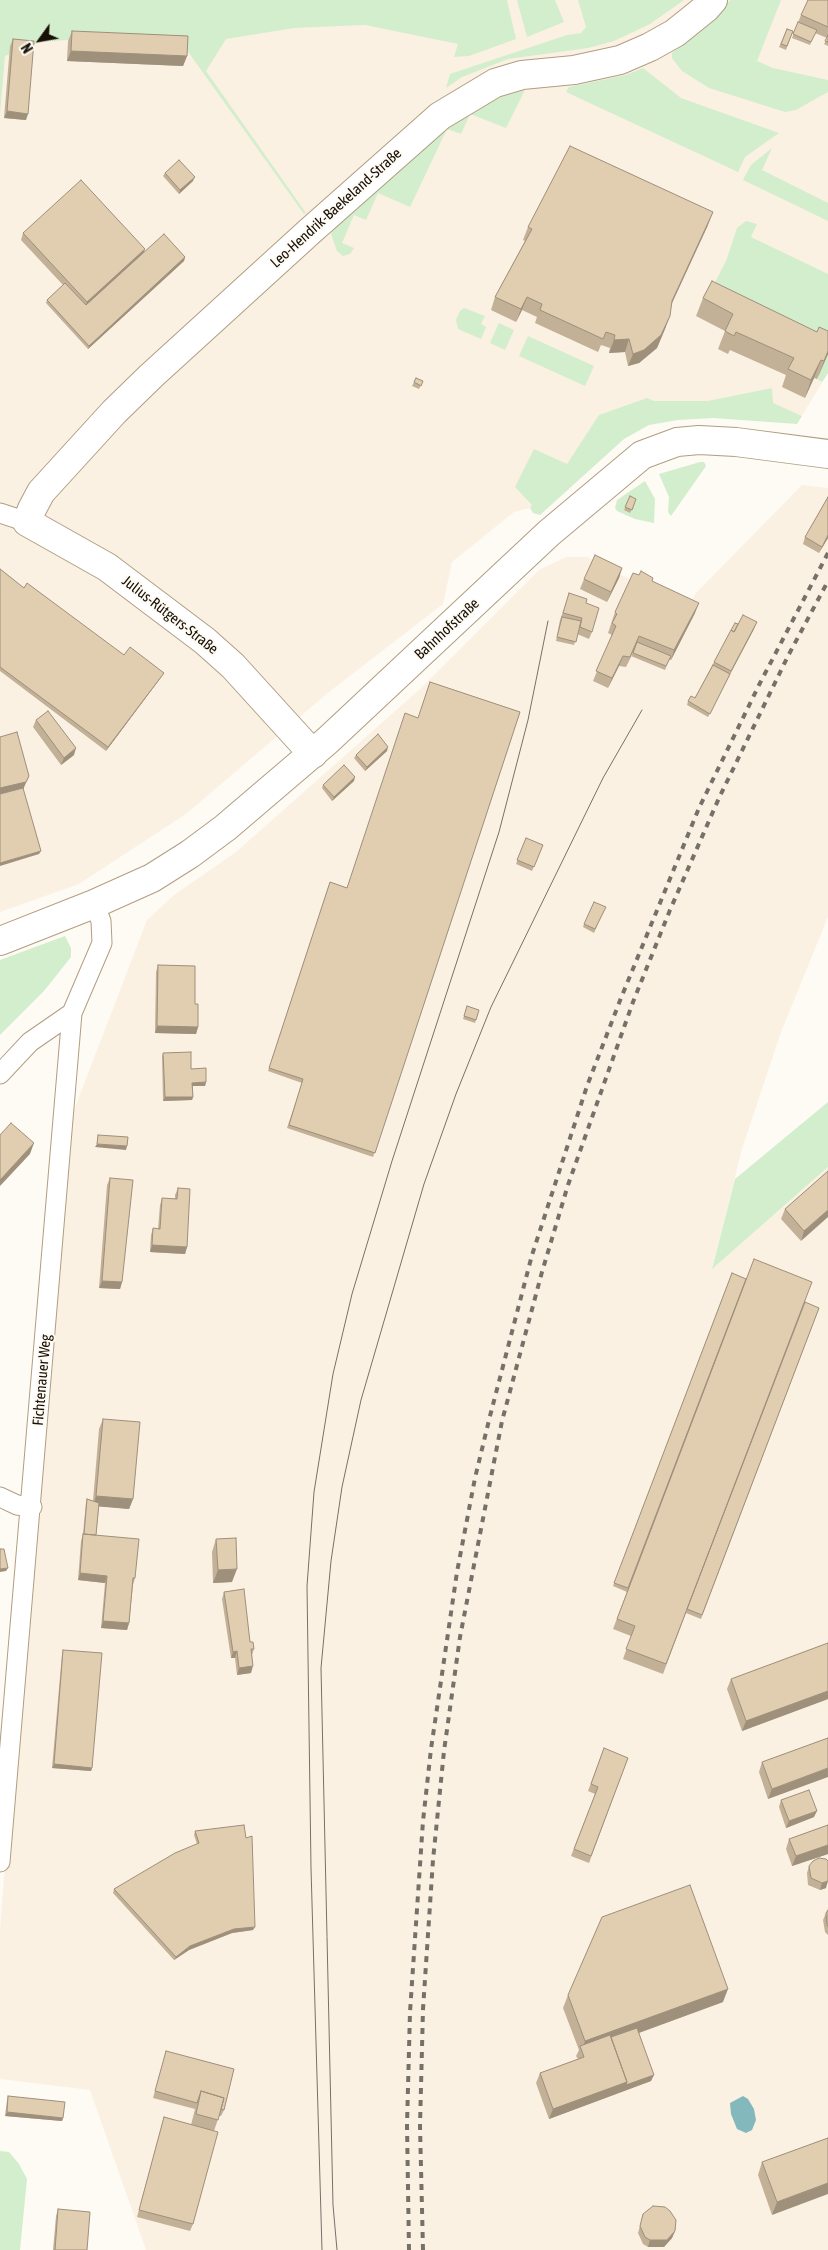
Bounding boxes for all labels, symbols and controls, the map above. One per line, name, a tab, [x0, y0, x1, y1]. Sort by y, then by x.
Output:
north arrow	[15, 15, 65, 65]
text: N	[18, 40, 36, 56]
street label: Leo-Hendrik-Baekeland-Straße	[267, 144, 405, 272]
street label: Julius-Rütgers-Straße	[118, 572, 222, 658]
street label: Bahnhofstraße	[411, 595, 483, 663]
street label: Fichtenauer Weg	[29, 1334, 55, 1426]

